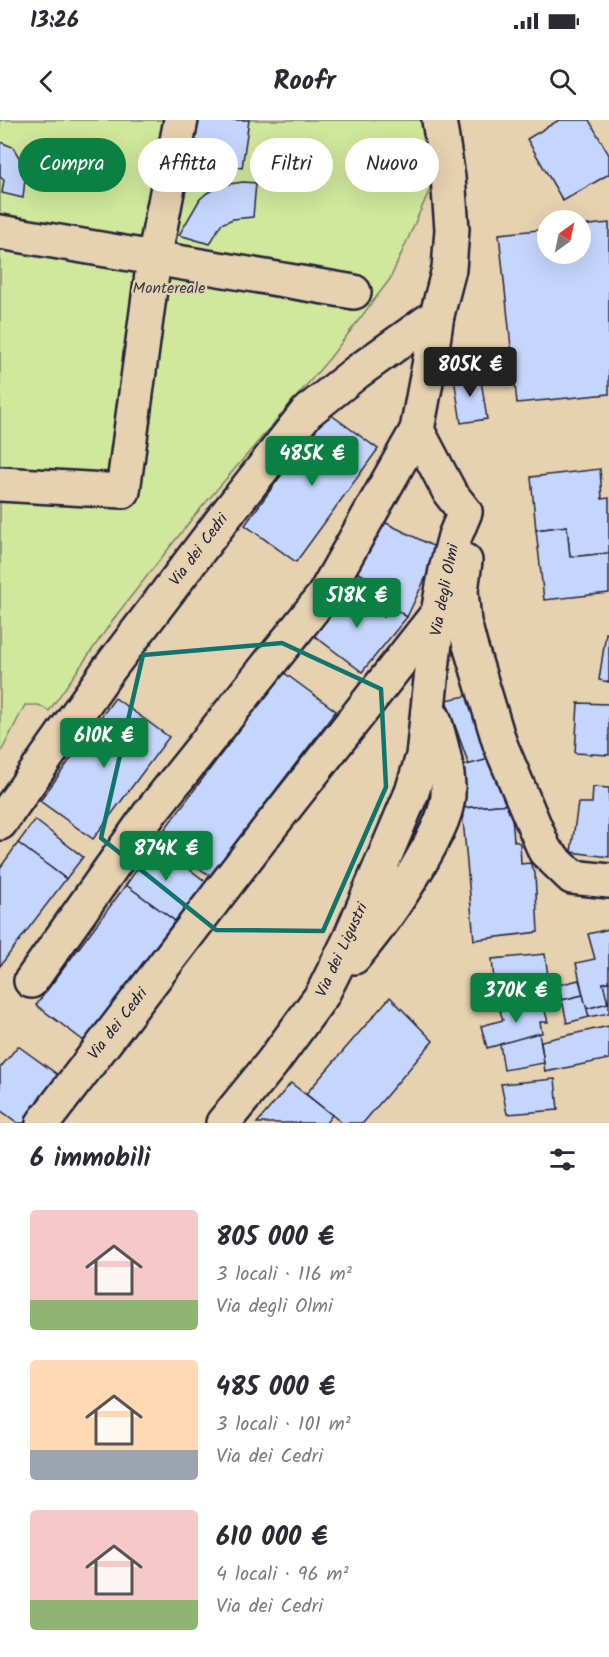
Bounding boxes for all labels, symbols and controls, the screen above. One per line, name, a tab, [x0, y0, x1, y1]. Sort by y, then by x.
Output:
text: 13:26	[30, 4, 79, 39]
text: Roofr	[273, 60, 336, 103]
icon: back	[30, 65, 63, 98]
icon: search	[546, 65, 579, 98]
chip: Compra	[18, 138, 126, 192]
chip: Affitta	[138, 138, 238, 192]
chip: Filtri	[250, 138, 333, 192]
chip: Nuovo	[345, 138, 439, 192]
north arrow	[537, 210, 591, 264]
map controls	[537, 210, 591, 264]
park label: Montereale	[133, 276, 205, 301]
pin: 805K €	[421, 347, 519, 398]
text: 805K €	[438, 350, 502, 382]
pin: 485K €	[263, 436, 361, 487]
text: 485K €	[279, 439, 345, 471]
street label: Via dei Cedri	[163, 507, 235, 592]
street label: Via degli Olmi	[424, 541, 466, 638]
pin: 518K €	[308, 578, 406, 629]
text: 518K €	[327, 581, 387, 613]
pin: 610K €	[55, 718, 153, 769]
text: 610K €	[74, 721, 134, 753]
pin: 874K €	[117, 831, 215, 882]
text: 874K €	[134, 834, 198, 866]
street label: Via dei Ligustri	[309, 898, 375, 1001]
pin: 370K €	[467, 973, 565, 1024]
text: 370K €	[484, 976, 548, 1008]
street label: Via dei Cedri	[82, 982, 155, 1065]
text: 6 immobili	[30, 1138, 150, 1180]
icon: filters	[546, 1143, 579, 1176]
text: 805 000 €	[216, 1217, 334, 1259]
icon: home	[78, 1234, 150, 1306]
text: 3 locali · 116 m²	[216, 1259, 352, 1291]
text: Via degli Olmi	[216, 1291, 333, 1323]
text: 485 000 €	[216, 1367, 335, 1409]
icon: home	[78, 1384, 150, 1456]
text: 3 locali · 101 m²	[216, 1409, 351, 1441]
text: Via dei Cedri	[216, 1441, 323, 1473]
text: 610 000 €	[216, 1517, 328, 1559]
icon: home	[78, 1534, 150, 1606]
text: 4 locali · 96 m²	[216, 1559, 349, 1591]
text: Via dei Cedri	[216, 1591, 323, 1623]

